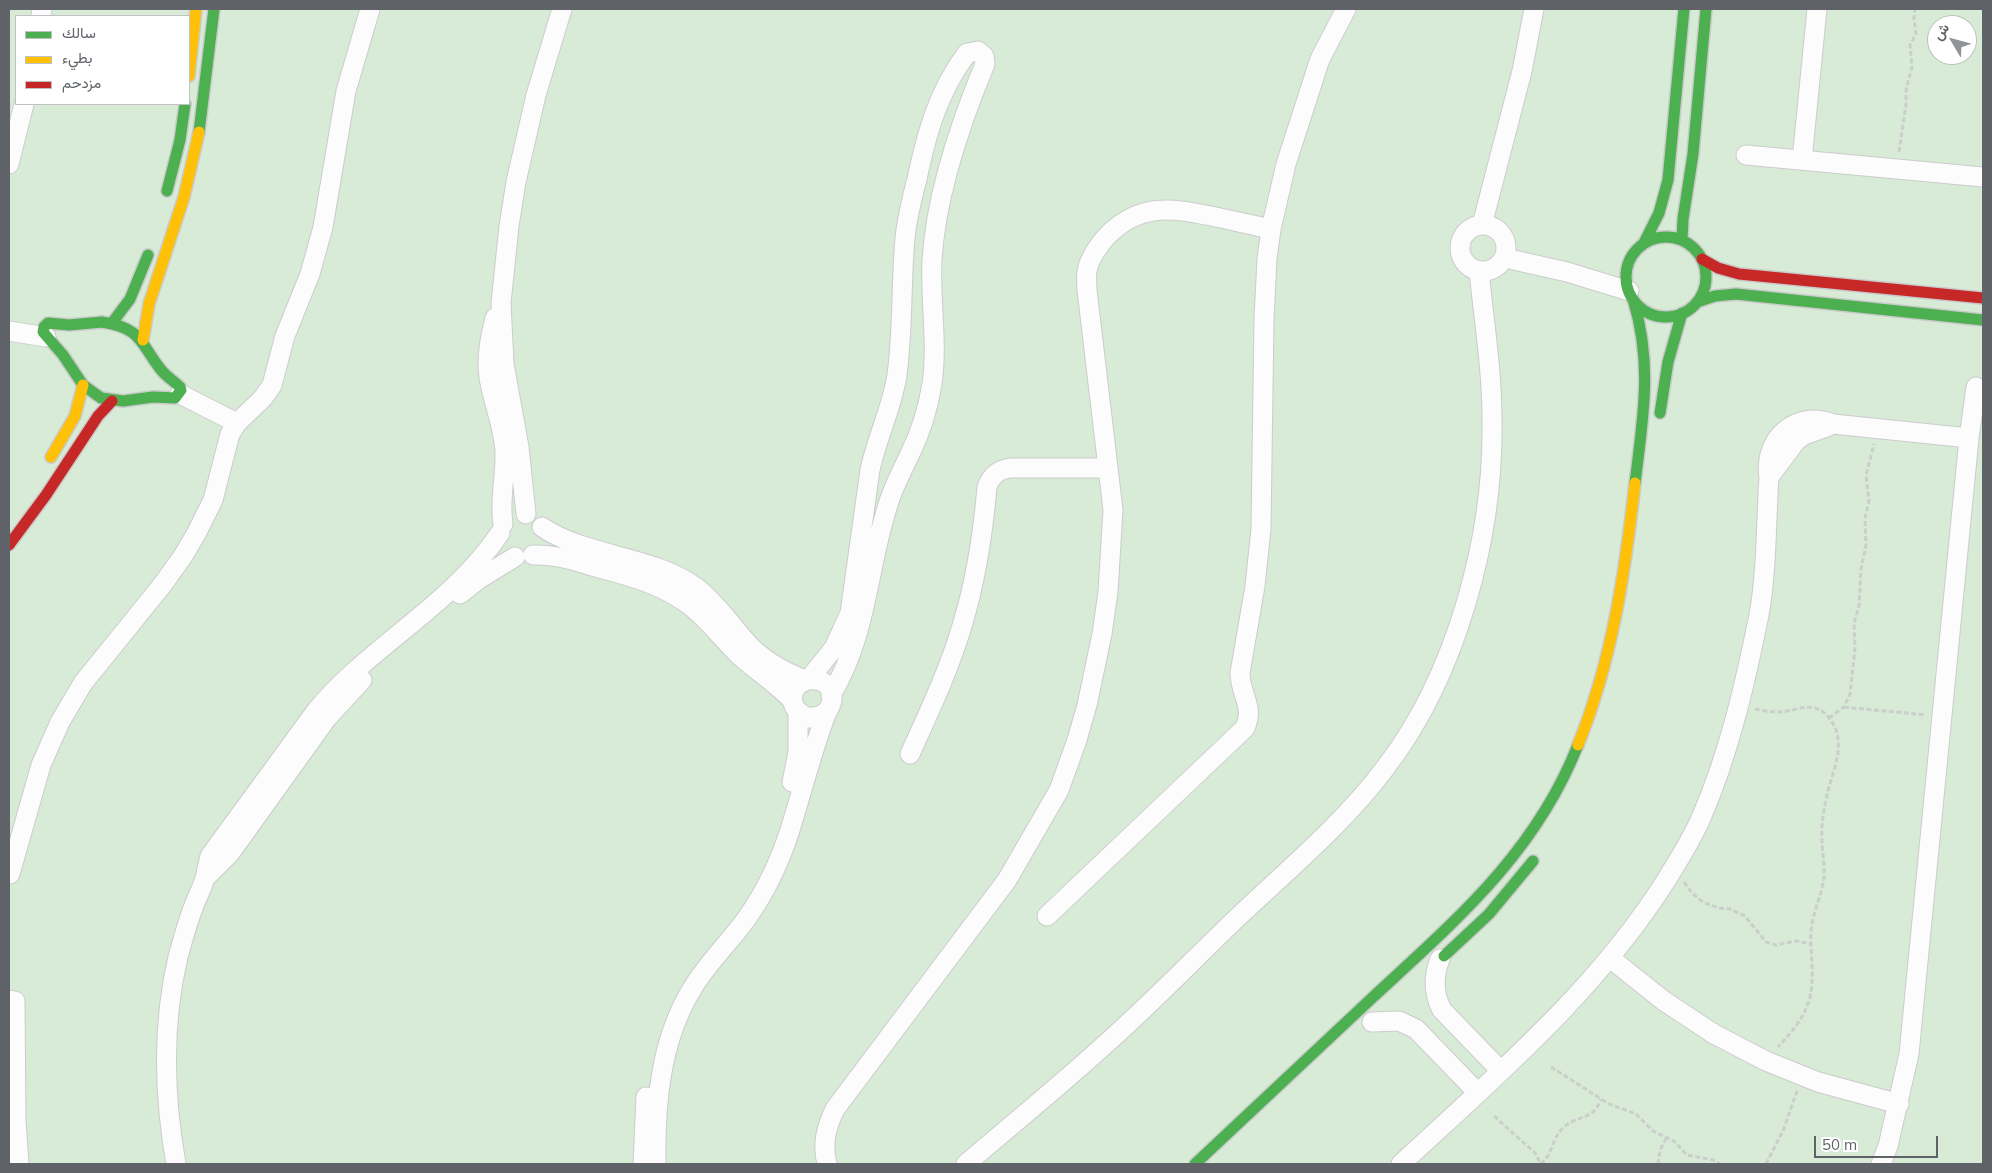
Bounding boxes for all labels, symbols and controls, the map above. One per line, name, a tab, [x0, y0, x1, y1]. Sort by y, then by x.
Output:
legend	[15, 15, 190, 105]
north arrow	[1927, 15, 1977, 65]
text: ش	[1929, 19, 1953, 44]
text: سالك	[62, 23, 96, 42]
text: بطيء	[62, 48, 92, 67]
text: مزدحم	[62, 73, 101, 92]
scale bar	[1817, 1126, 1941, 1158]
text: 50 m	[1822, 1135, 1857, 1154]

